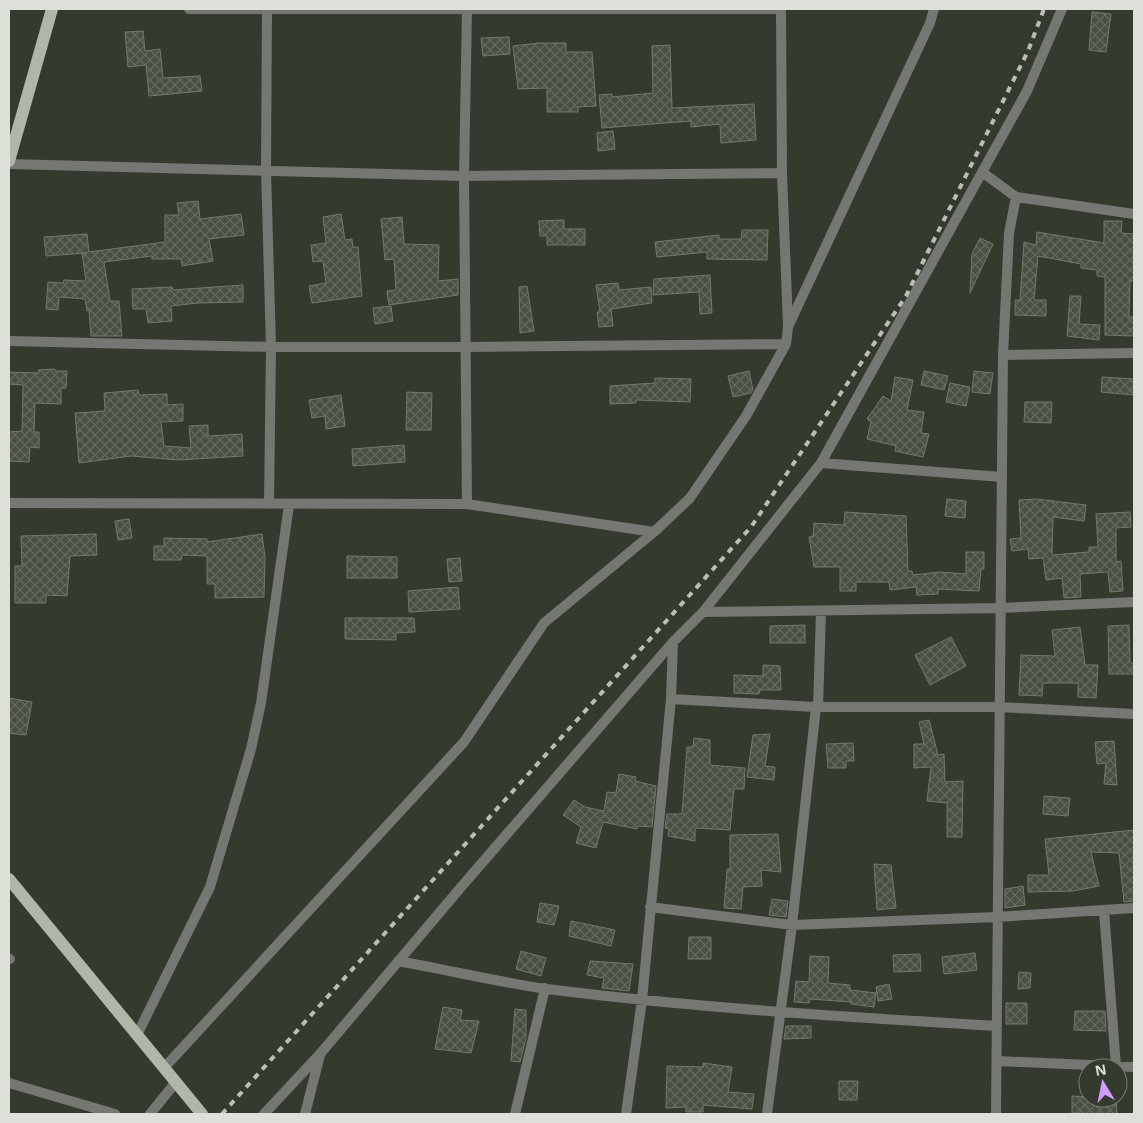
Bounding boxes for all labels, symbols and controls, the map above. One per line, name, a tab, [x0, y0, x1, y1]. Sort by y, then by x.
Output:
north arrow	[1078, 1058, 1128, 1108]
text: N	[1093, 1059, 1108, 1080]

